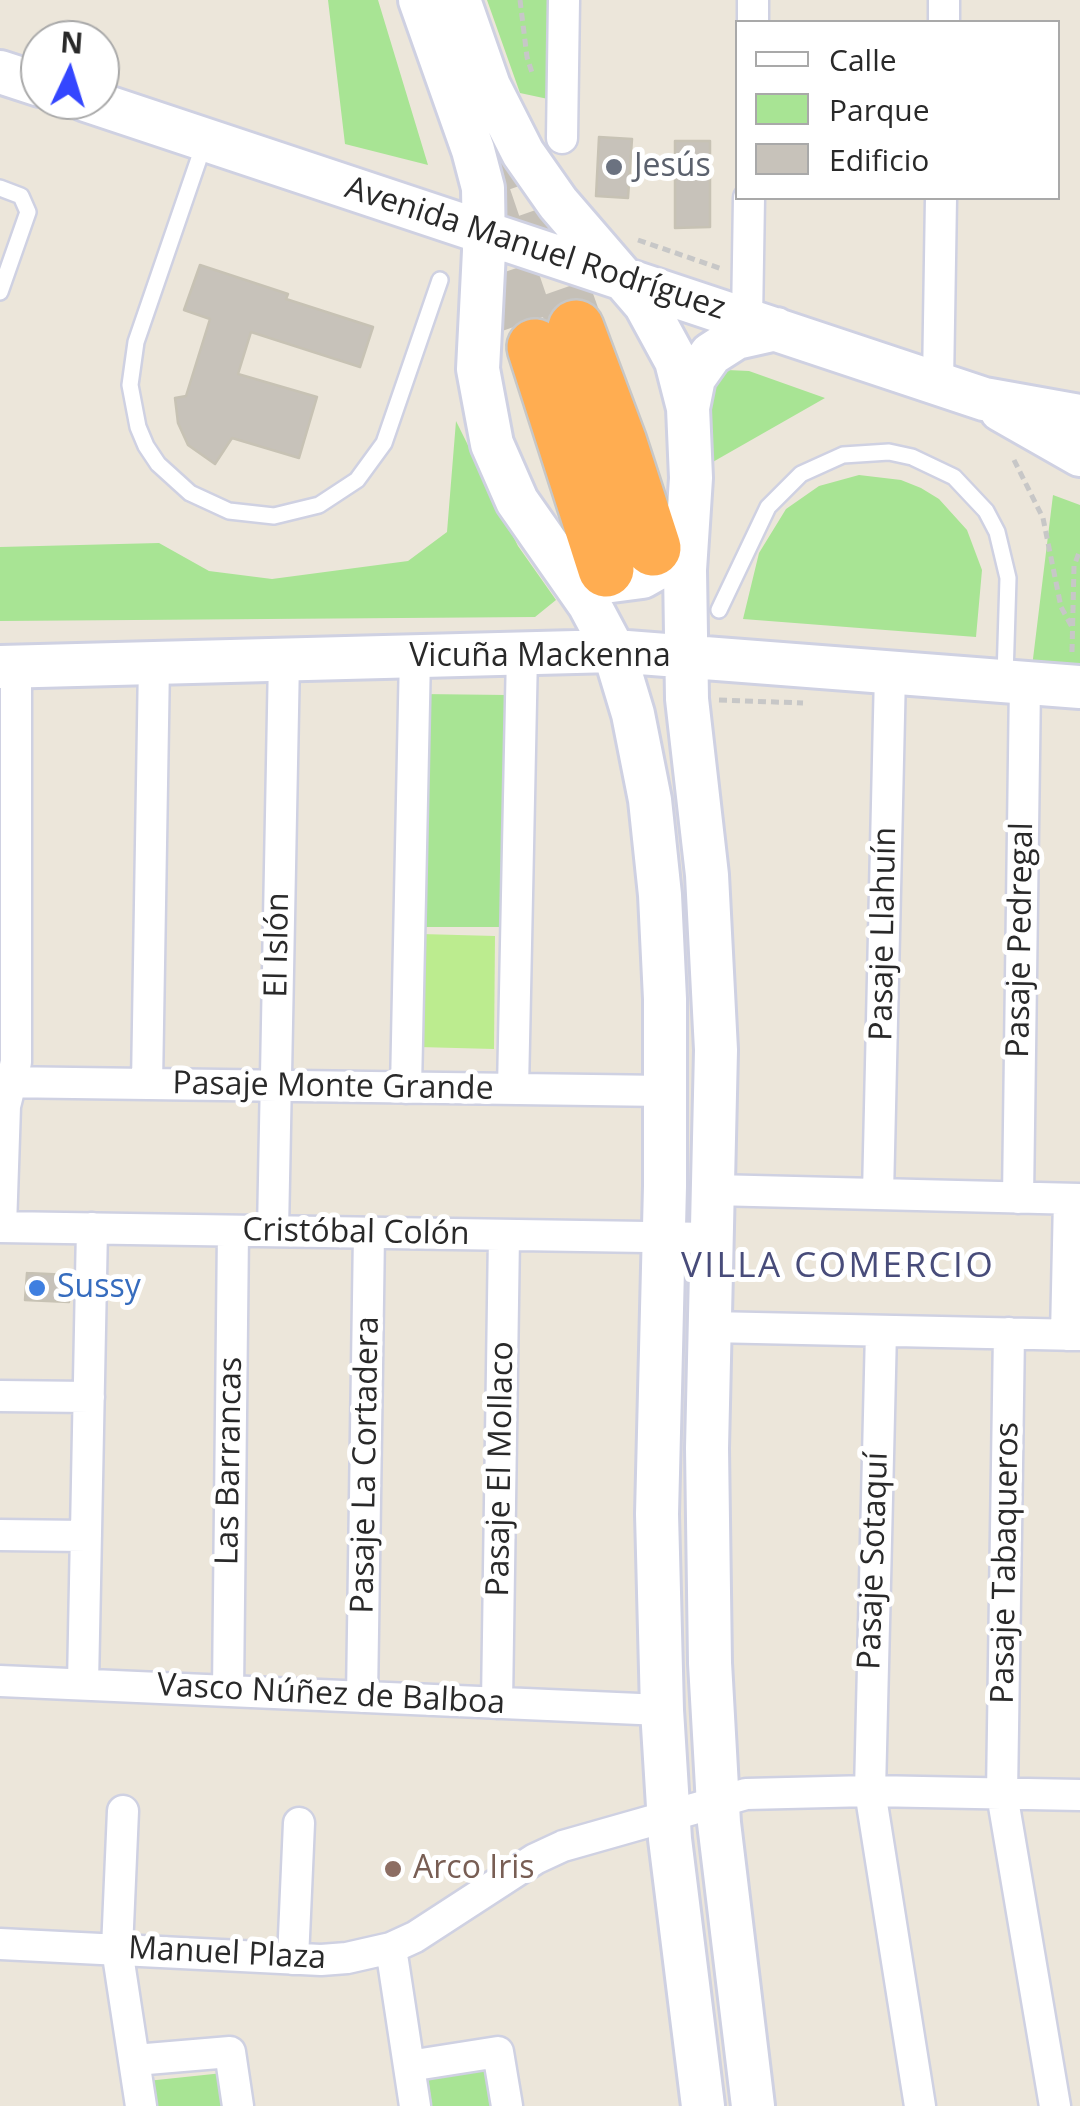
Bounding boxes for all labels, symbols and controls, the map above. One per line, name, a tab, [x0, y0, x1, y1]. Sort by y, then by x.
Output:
north arrow	[20, 20, 120, 120]
legend	[735, 20, 1060, 200]
text: N	[59, 22, 85, 62]
text: Calle	[829, 39, 897, 80]
text: Parque	[829, 89, 930, 130]
text: Edificio	[829, 139, 929, 180]
place label: Jesús	[634, 148, 711, 186]
marker: Jesús	[603, 156, 625, 178]
street label: Avenida Manuel Rodríguez	[340, 169, 730, 329]
street label: Vicuña Mackenna	[409, 638, 671, 676]
street label: Pasaje Pedregal	[1000, 822, 1042, 1058]
street label: Pasaje Llahuín	[863, 827, 905, 1041]
street label: El Islón	[258, 892, 298, 998]
street label: Pasaje Monte Grande	[172, 1065, 494, 1109]
street label: Cristóbal Colón	[242, 1212, 470, 1254]
district label: VILLA COMERCIO	[681, 1246, 995, 1288]
place label: Sussy	[57, 1269, 141, 1307]
marker: Sussy	[26, 1277, 48, 1299]
street label: Pasaje La Cortadera	[344, 1316, 388, 1614]
street label: Pasaje El Mollaco	[480, 1341, 522, 1597]
street label: Las Barrancas	[209, 1356, 251, 1566]
street label: Pasaje Tabaqueros	[984, 1422, 1028, 1704]
street label: Pasaje Sotaquí	[851, 1452, 897, 1670]
street label: Vasco Núñez de Balboa	[156, 1667, 506, 1723]
place label: Arco Iris	[413, 1850, 535, 1888]
marker: Arco Iris	[382, 1858, 404, 1880]
street label: Manuel Plaza	[127, 1930, 327, 1978]

